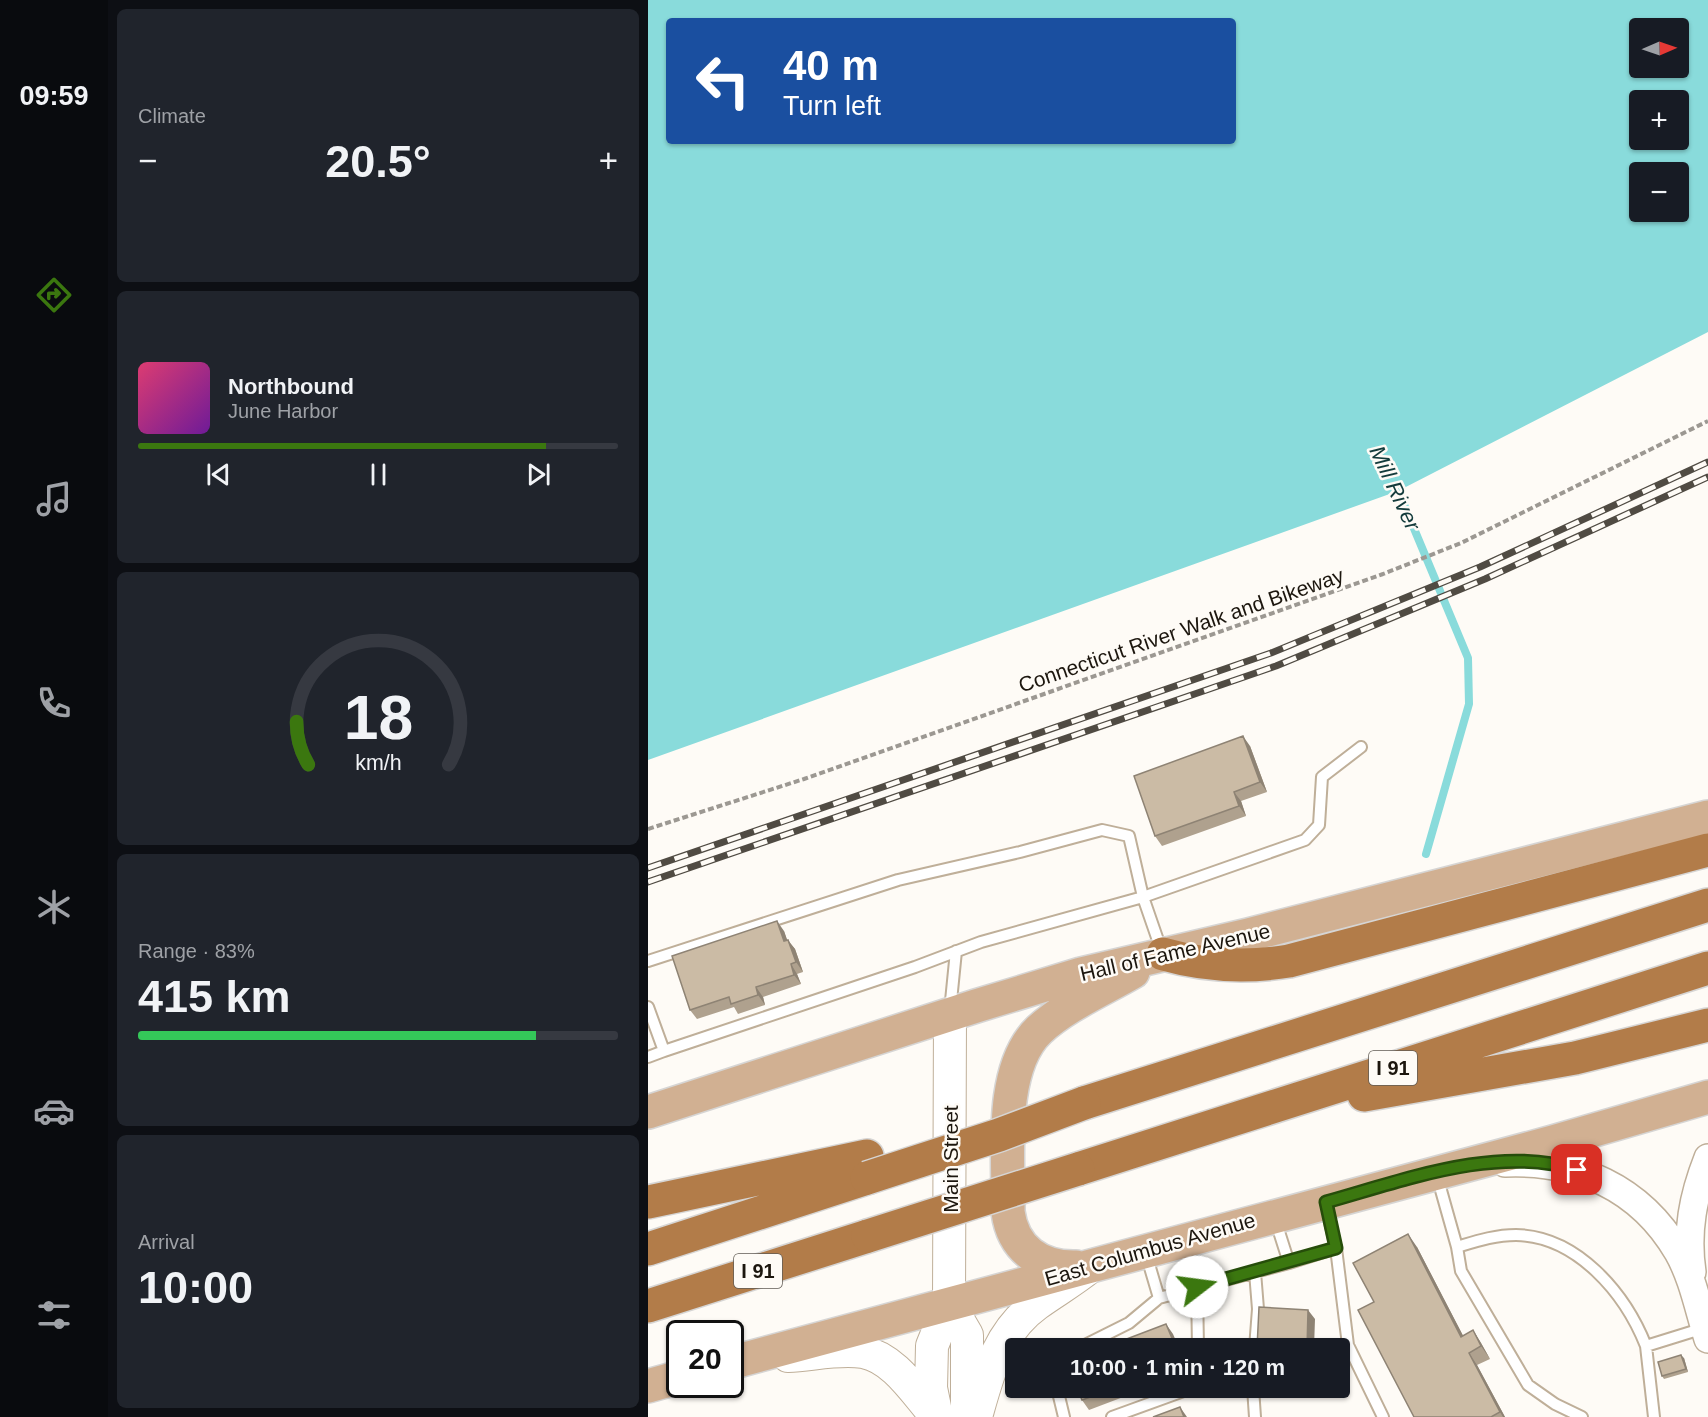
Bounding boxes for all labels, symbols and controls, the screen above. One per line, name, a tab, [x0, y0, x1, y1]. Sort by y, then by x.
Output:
north arrow	[1629, 18, 1689, 78]
map controls	[1629, 18, 1689, 222]
icon: left	[684, 42, 762, 120]
text: 40 m	[783, 42, 879, 89]
text: 09:59	[19, 81, 89, 111]
button: +	[1629, 90, 1689, 150]
text: Turn left	[783, 91, 881, 121]
text: Climate	[138, 105, 206, 127]
text: 20.5°	[325, 136, 431, 187]
text: −	[138, 142, 157, 179]
text: +	[599, 142, 618, 179]
button: −	[1629, 162, 1689, 222]
icon: directions	[33, 274, 75, 316]
text: Northbound	[228, 374, 354, 399]
text: June Harbor	[228, 400, 338, 422]
water label: Mill River	[1365, 442, 1426, 536]
icon: previous	[202, 458, 235, 491]
icon: pause	[362, 458, 395, 491]
icon: next	[522, 458, 555, 491]
icon: music	[33, 478, 75, 520]
street label: Connecticut River Walk and Bikeway	[1015, 563, 1347, 697]
icon: phone	[33, 682, 75, 724]
text: 18	[343, 684, 413, 753]
text: km/h	[355, 752, 401, 776]
icon: climate	[33, 886, 75, 928]
street label: Hall of Fame Avenue	[1078, 919, 1272, 985]
text: Range · 83%	[138, 940, 255, 962]
text: 415 km	[138, 971, 291, 1022]
road number: I 91	[1369, 1051, 1417, 1085]
icon: car	[33, 1090, 75, 1132]
street label: Main Street	[939, 1105, 962, 1213]
pin	[1551, 1144, 1602, 1195]
icon: arrive	[1560, 1153, 1593, 1186]
street label: East Columbus Avenue	[1042, 1208, 1258, 1290]
text: Arrival	[138, 1231, 195, 1253]
road number: I 91	[734, 1254, 782, 1288]
position arrow	[1165, 1255, 1229, 1319]
text: 10:00	[138, 1262, 253, 1313]
icon: filters	[33, 1294, 75, 1336]
speed limit sign: 20	[666, 1320, 744, 1398]
text: 10:00 · 1 min · 120 m	[1070, 1355, 1285, 1380]

